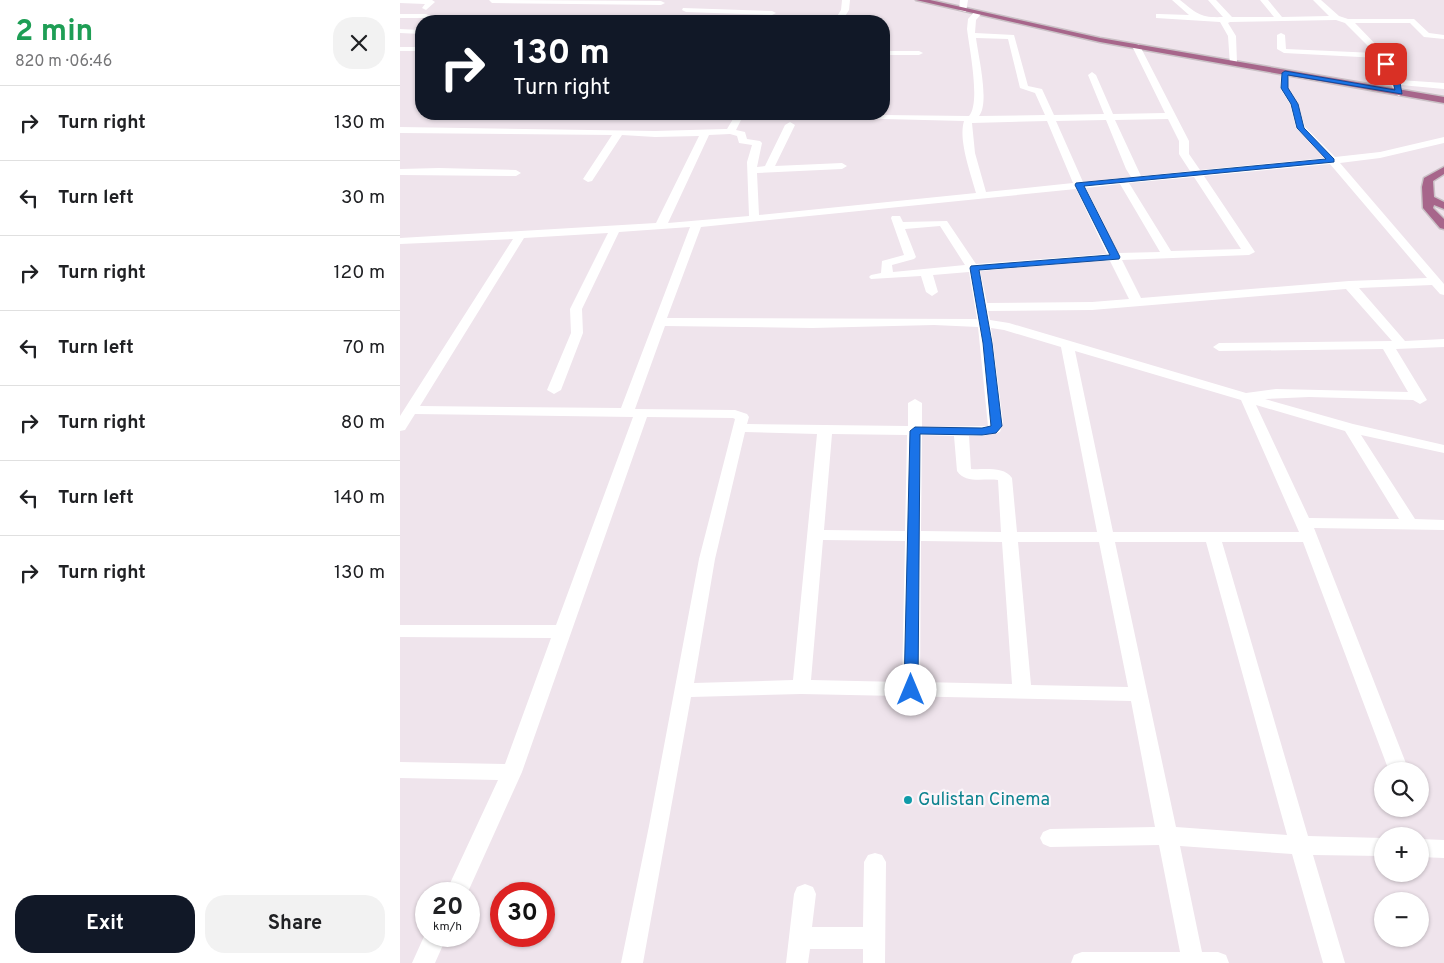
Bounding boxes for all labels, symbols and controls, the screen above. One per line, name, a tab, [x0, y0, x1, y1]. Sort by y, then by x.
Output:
text: 2 min	[15, 14, 93, 51]
button: close	[333, 17, 385, 69]
text: 130 m	[513, 32, 610, 76]
icon: right	[430, 35, 495, 100]
pin	[1365, 43, 1407, 85]
icon: arrive	[1372, 50, 1400, 78]
text: 820 m · 06:46	[15, 52, 112, 72]
text: Turn right	[513, 75, 610, 102]
icon: right	[15, 109, 43, 137]
text: Turn right	[58, 111, 146, 135]
text: 130 m	[334, 111, 385, 135]
icon: left	[15, 184, 43, 212]
text: Turn left	[58, 186, 134, 210]
text: 30 m	[341, 186, 385, 210]
icon: right	[15, 259, 43, 287]
text: Turn right	[58, 261, 146, 285]
text: 120 m	[334, 261, 385, 285]
icon: left	[15, 334, 43, 362]
text: Turn left	[58, 336, 134, 360]
text: 70 m	[343, 336, 385, 360]
icon: right	[15, 409, 43, 437]
text: Turn right	[58, 411, 146, 435]
text: 80 m	[341, 411, 385, 435]
icon: left	[15, 484, 43, 512]
text: Turn left	[58, 486, 134, 510]
text: 140 m	[334, 486, 385, 510]
icon: right	[15, 559, 43, 587]
text: Turn right	[58, 561, 146, 585]
text: 130 m	[334, 561, 385, 585]
position arrow	[884, 663, 936, 715]
map controls	[1374, 762, 1429, 947]
button: search	[1374, 762, 1429, 817]
place label: Gulistan Cinema	[918, 789, 1050, 812]
marker: Gulistan Cinema	[902, 794, 914, 806]
button: +	[1374, 827, 1429, 882]
speed limit sign: 30	[490, 882, 555, 947]
text: 20	[432, 892, 463, 924]
button: −	[1374, 892, 1429, 947]
button: Exit	[15, 895, 195, 953]
button: Share	[205, 895, 385, 953]
text: km/h	[433, 919, 462, 935]

